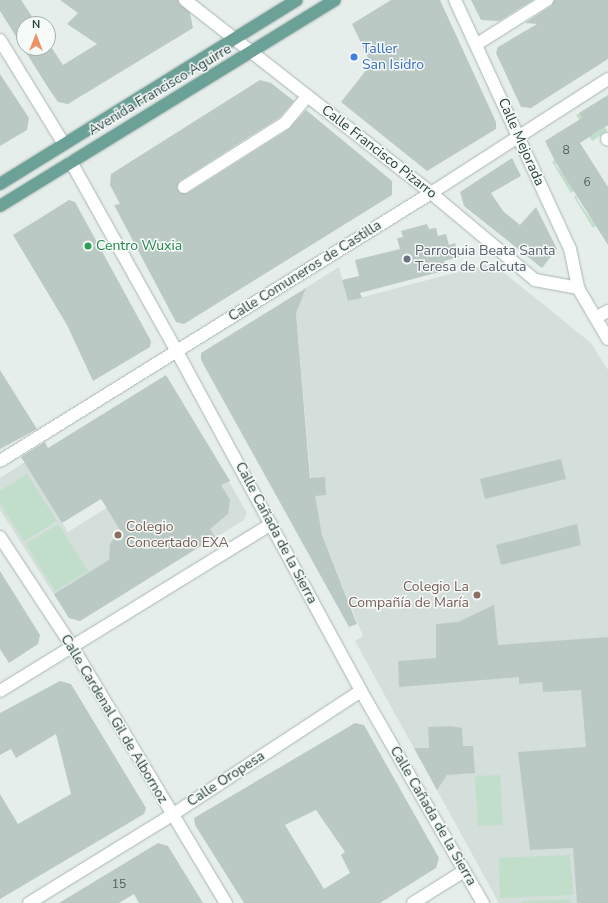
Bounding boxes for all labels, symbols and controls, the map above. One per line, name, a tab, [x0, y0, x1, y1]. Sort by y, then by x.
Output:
north arrow	[16, 16, 56, 56]
text: N	[32, 17, 40, 32]
street label: Avenida Francisco Aguirre	[86, 41, 234, 139]
place label: Taller San Isidro	[362, 41, 424, 74]
marker: Taller San Isidro	[349, 52, 359, 62]
street label: Calle Mejorada	[494, 95, 548, 189]
street label: Calle Francisco Pizarro	[318, 102, 440, 202]
house number: 8	[562, 144, 570, 158]
house number: 6	[583, 176, 591, 190]
street label: Calle Comuneros de Castilla	[225, 217, 385, 325]
place label: Centro Wuxia	[96, 238, 182, 254]
marker: Centro Wuxia	[83, 241, 93, 251]
place label: Parroquia Beata Santa Teresa de Calcuta	[415, 243, 555, 276]
marker: Parroquia Beata Santa Teresa de Calcuta	[402, 254, 412, 264]
street label: Calle Cañada de la Sierra	[231, 459, 321, 607]
place label: Colegio Concertado EXA	[126, 519, 229, 552]
marker: Colegio Concertado EXA	[113, 530, 123, 540]
place label: Colegio La Compañía de María	[348, 579, 469, 612]
marker: Colegio La Compañía de María	[472, 590, 482, 600]
street label: Calle Cardenal Gil de Albornoz	[57, 632, 171, 806]
street label: Calle Cañada de la Sierra	[386, 743, 480, 889]
street label: Calle Oropesa	[184, 748, 268, 810]
house number: 15	[112, 878, 126, 892]

